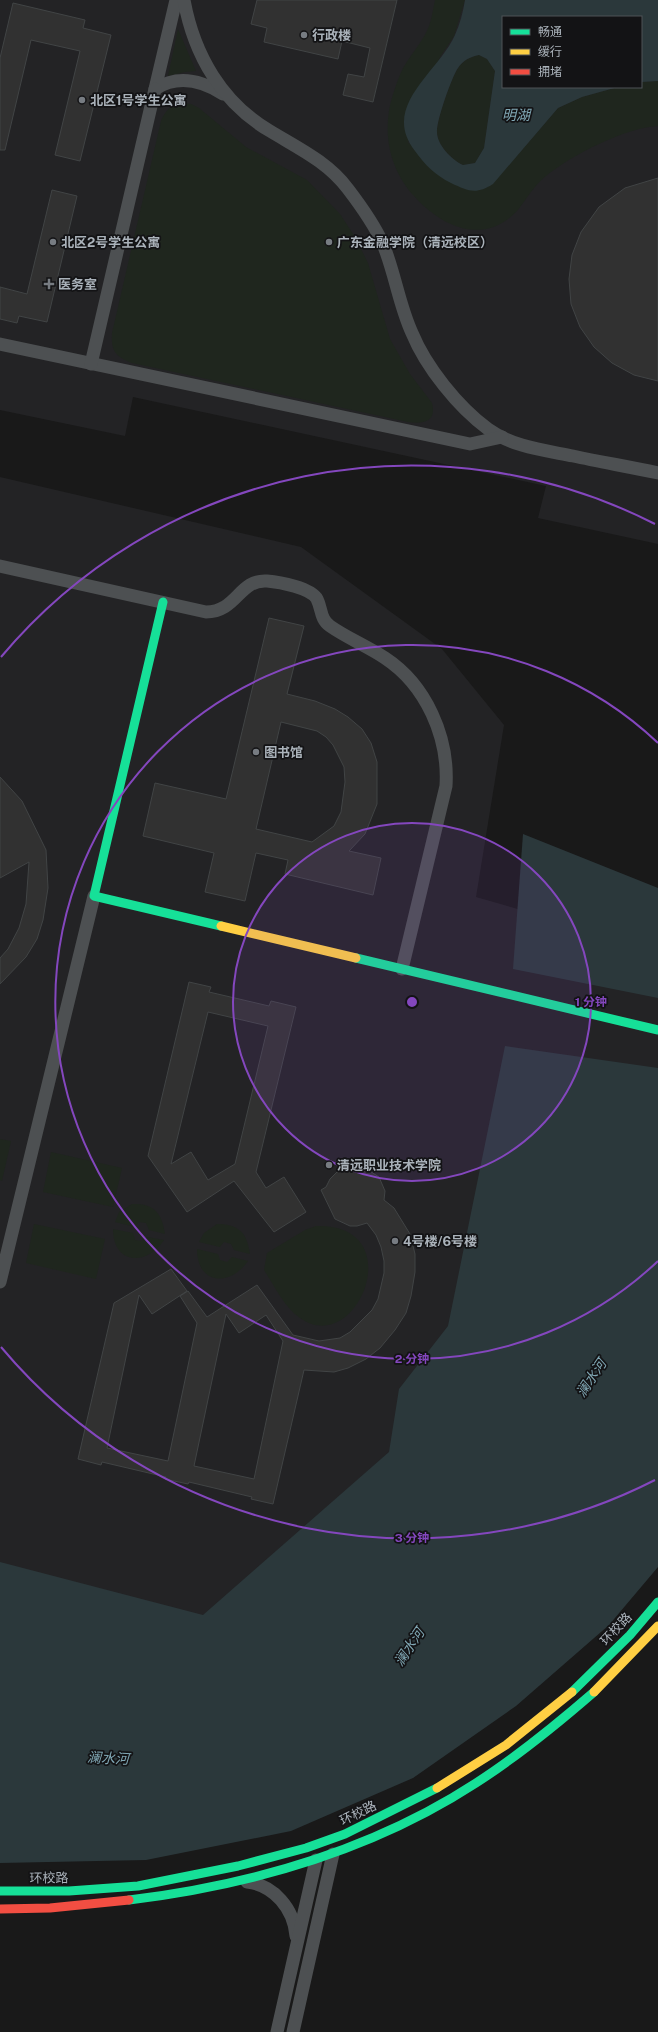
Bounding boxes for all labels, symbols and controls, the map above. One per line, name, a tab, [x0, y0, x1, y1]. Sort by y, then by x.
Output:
legend	[502, 16, 642, 88]
text: 畅通	[538, 25, 562, 39]
place label: 行政楼	[312, 28, 351, 43]
marker: 行政楼	[299, 30, 309, 40]
text: 缓行	[538, 45, 562, 59]
text: 拥堵	[538, 65, 562, 79]
place label: 北区1号学生公寓	[90, 93, 187, 108]
marker: 北区1号学生公寓	[77, 95, 87, 105]
water label: 明湖	[502, 107, 532, 123]
place label: 北区2号学生公寓	[61, 235, 160, 250]
place label: 广东金融学院（清远校区）	[337, 235, 493, 250]
marker: 北区2号学生公寓	[48, 237, 58, 247]
marker: 广东金融学院（清远校区）	[324, 237, 334, 247]
place label: 医务室	[58, 277, 97, 292]
marker: 医务室	[43, 278, 55, 290]
place label: 图书馆	[264, 745, 303, 760]
marker: 图书馆	[251, 747, 261, 757]
centre of rings	[405, 995, 419, 1009]
text: 1 分钟	[575, 995, 607, 1009]
place label: 清远职业技术学院	[337, 1158, 441, 1173]
marker: 清远职业技术学院	[324, 1160, 334, 1170]
place label: 4号楼/6号楼	[403, 1234, 477, 1249]
marker: 4号楼/6号楼	[390, 1236, 400, 1246]
text: 2 分钟	[395, 1352, 429, 1366]
water label: 澜水河	[573, 1354, 611, 1400]
text: 3 分钟	[395, 1531, 429, 1545]
street label: 环校路	[597, 1610, 635, 1648]
water label: 澜水河	[391, 1623, 429, 1669]
water label: 澜水河	[87, 1749, 132, 1767]
street label: 环校路	[337, 1798, 379, 1828]
street label: 环校路	[29, 1870, 69, 1886]

